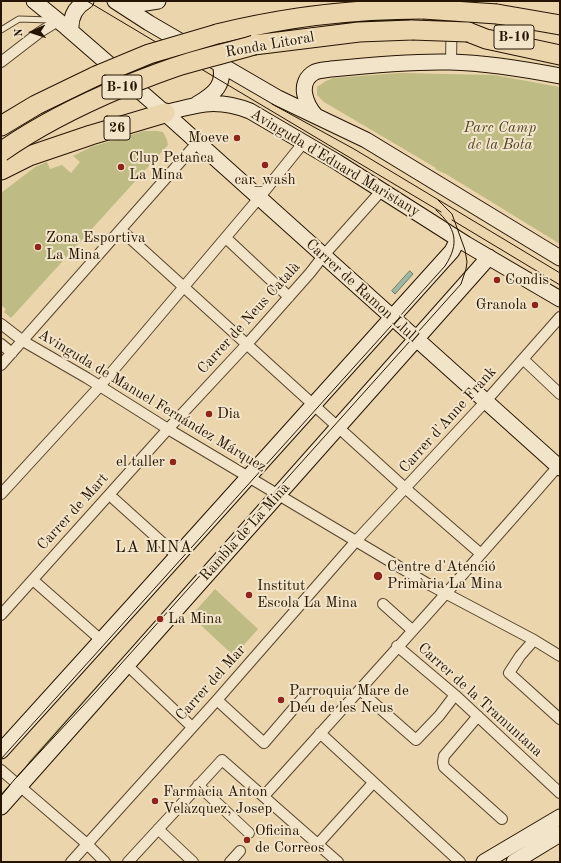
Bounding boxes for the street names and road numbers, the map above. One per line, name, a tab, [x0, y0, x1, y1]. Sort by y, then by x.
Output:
road number: B-10	[494, 25, 534, 49]
street label: Ronda Litoral	[224, 28, 316, 62]
road number: B-10	[102, 75, 142, 99]
street label: Avinguda d'Eduard Maristany	[247, 105, 423, 221]
road number: 26	[104, 116, 130, 140]
street label: Carrer de Ramon Llull	[302, 235, 422, 347]
street label: Carrer de Neus Català	[194, 258, 304, 378]
street label: Avinguda de Manuel Fernández Márquez	[35, 326, 269, 476]
street label: Carrer d'Anne Frank	[396, 363, 500, 477]
street label: Carrer de Mart	[34, 470, 112, 554]
street label: Rambla de La Mina	[196, 479, 294, 585]
street label: Carrer de la Tramuntana	[414, 639, 546, 761]
street label: Carrer del Mar	[172, 641, 250, 725]

